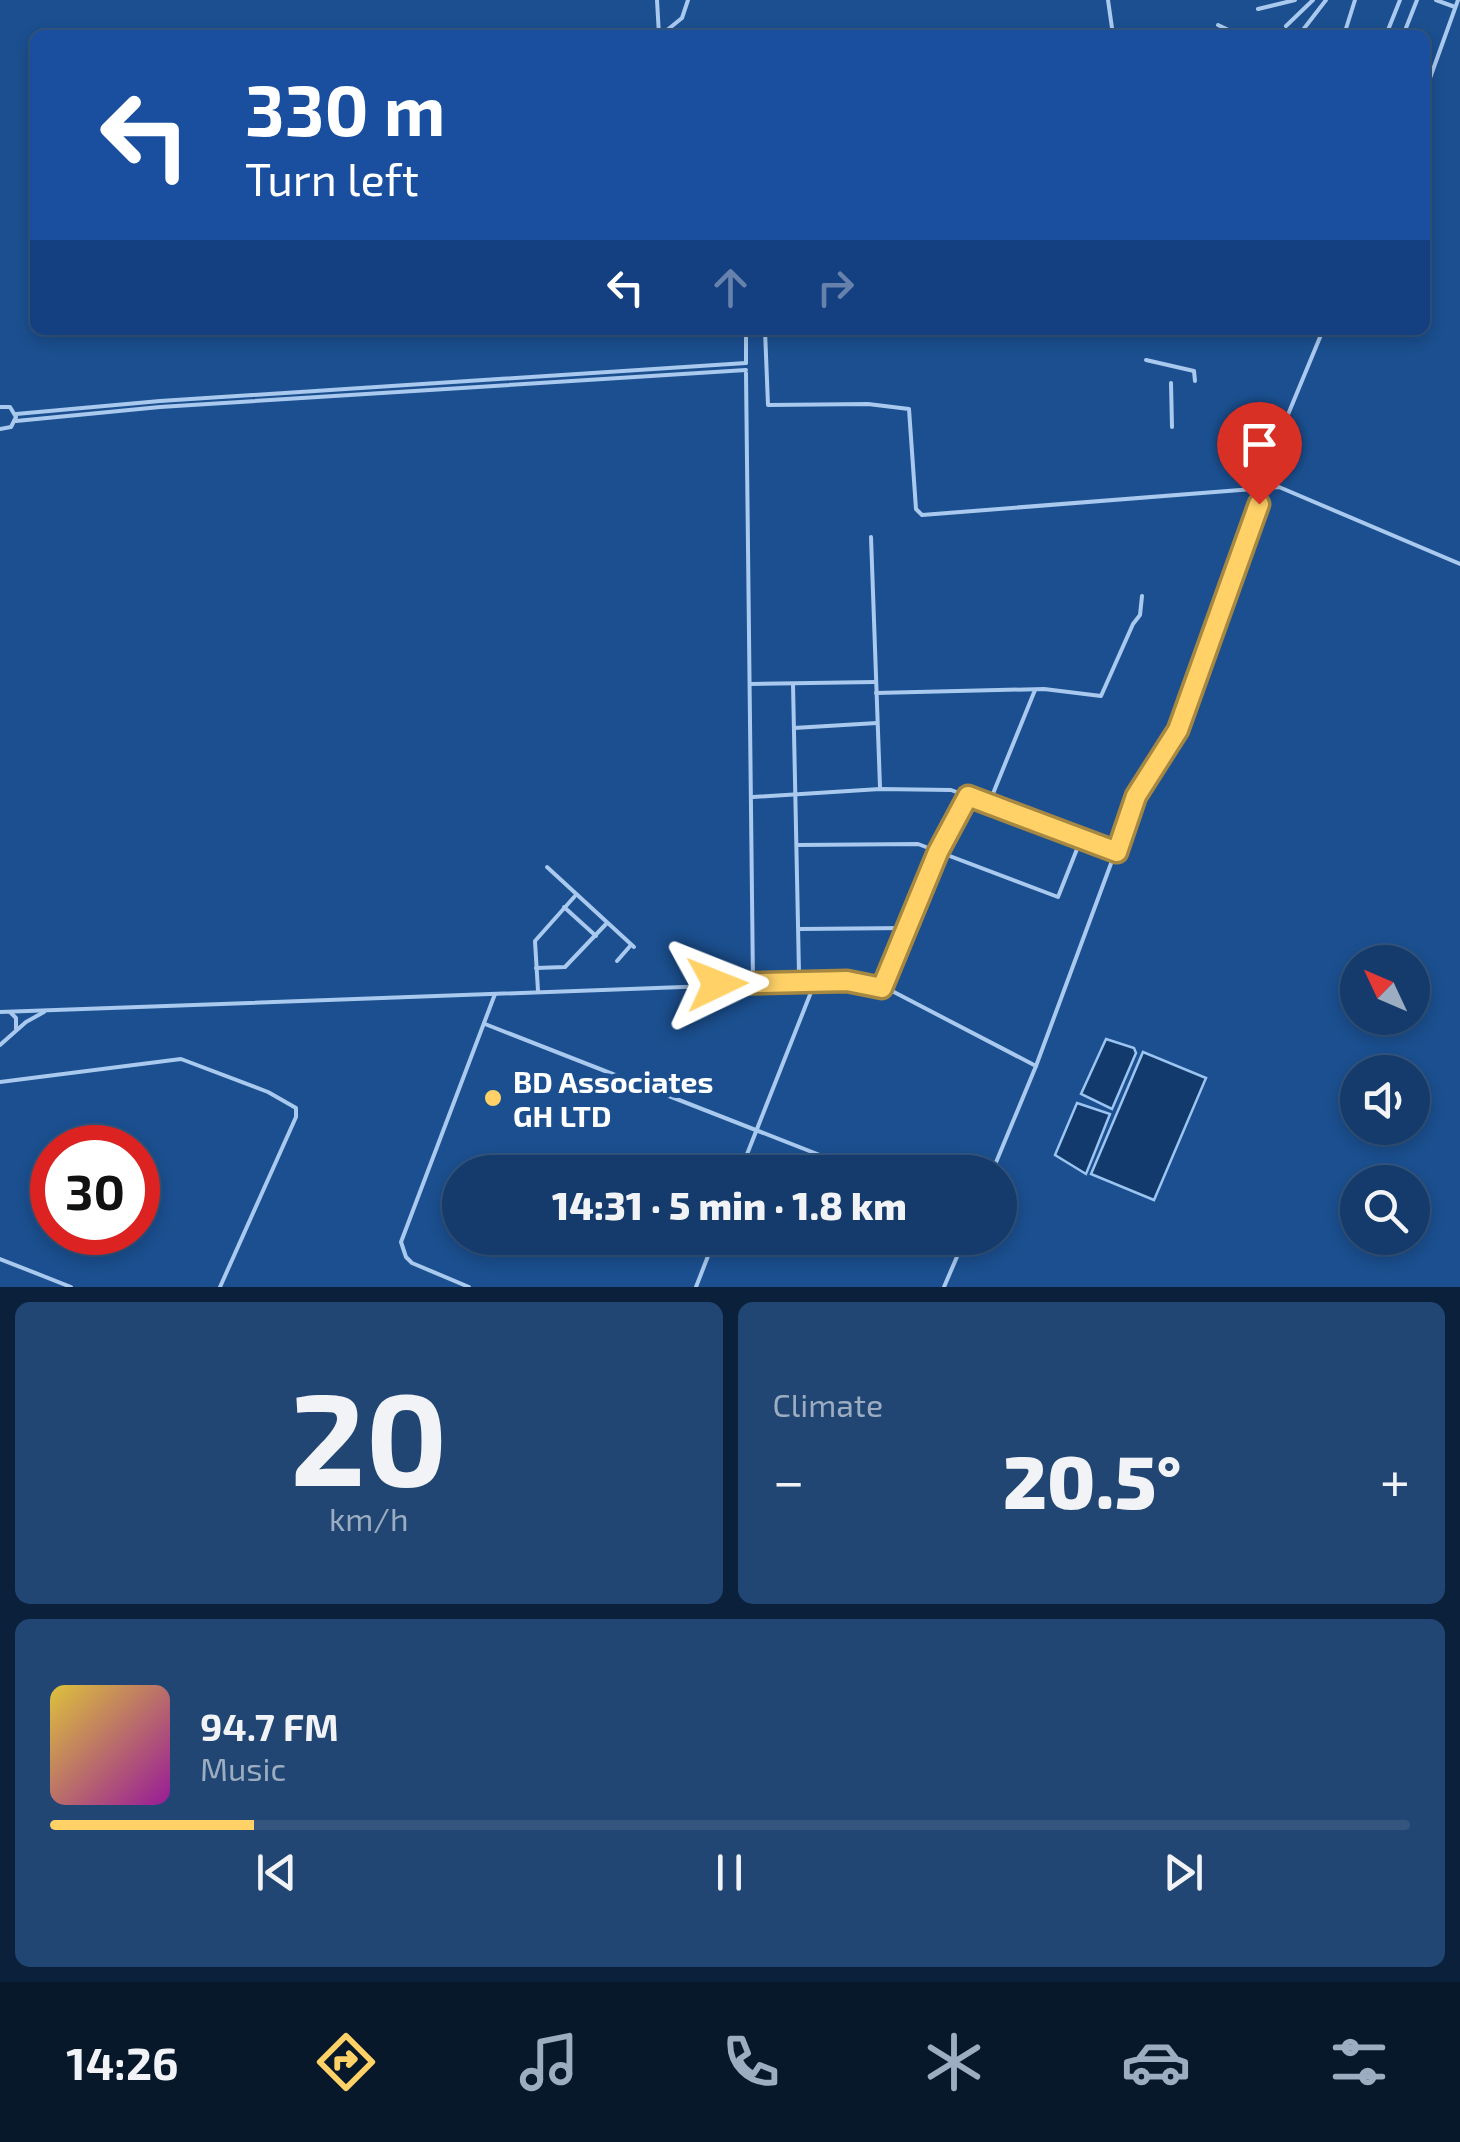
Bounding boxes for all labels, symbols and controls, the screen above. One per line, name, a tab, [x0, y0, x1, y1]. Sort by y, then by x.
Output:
text: 330 m	[245, 66, 445, 150]
icon: left	[80, 70, 210, 200]
text: Turn left	[245, 151, 419, 205]
icon: left	[598, 260, 653, 315]
icon: ahead	[703, 260, 758, 315]
icon: right	[808, 260, 863, 315]
pin	[1217, 402, 1302, 505]
icon: arrive	[1232, 417, 1287, 472]
position arrow	[665, 932, 769, 1036]
north arrow	[1340, 945, 1430, 1035]
map controls	[1340, 945, 1430, 1255]
button: sound	[1340, 1055, 1430, 1145]
place label: BD Associates GH LTD	[513, 1063, 713, 1133]
marker: BD Associates GH LTD	[482, 1087, 504, 1109]
speed limit sign: 30	[30, 1125, 160, 1255]
button: search	[1340, 1165, 1430, 1255]
text: 14:31 · 5 min · 1.8 km	[552, 1182, 907, 1228]
text: 20	[290, 1356, 448, 1512]
text: Climate	[773, 1385, 883, 1423]
text: 20.5°	[1003, 1434, 1182, 1524]
text: −	[773, 1446, 805, 1512]
text: +	[1380, 1446, 1410, 1512]
text: km/h	[329, 1499, 408, 1537]
text: 94.7 FM	[200, 1703, 339, 1749]
text: Music	[200, 1749, 286, 1787]
icon: previous	[249, 1845, 304, 1900]
icon: pause	[702, 1845, 757, 1900]
icon: next	[1156, 1845, 1211, 1900]
icon: directions	[311, 2027, 381, 2097]
icon: music	[514, 2027, 584, 2097]
icon: phone	[716, 2027, 786, 2097]
icon: climate	[919, 2027, 989, 2097]
icon: car	[1121, 2027, 1191, 2097]
icon: filters	[1324, 2027, 1394, 2097]
text: 14:26	[66, 2035, 179, 2089]

